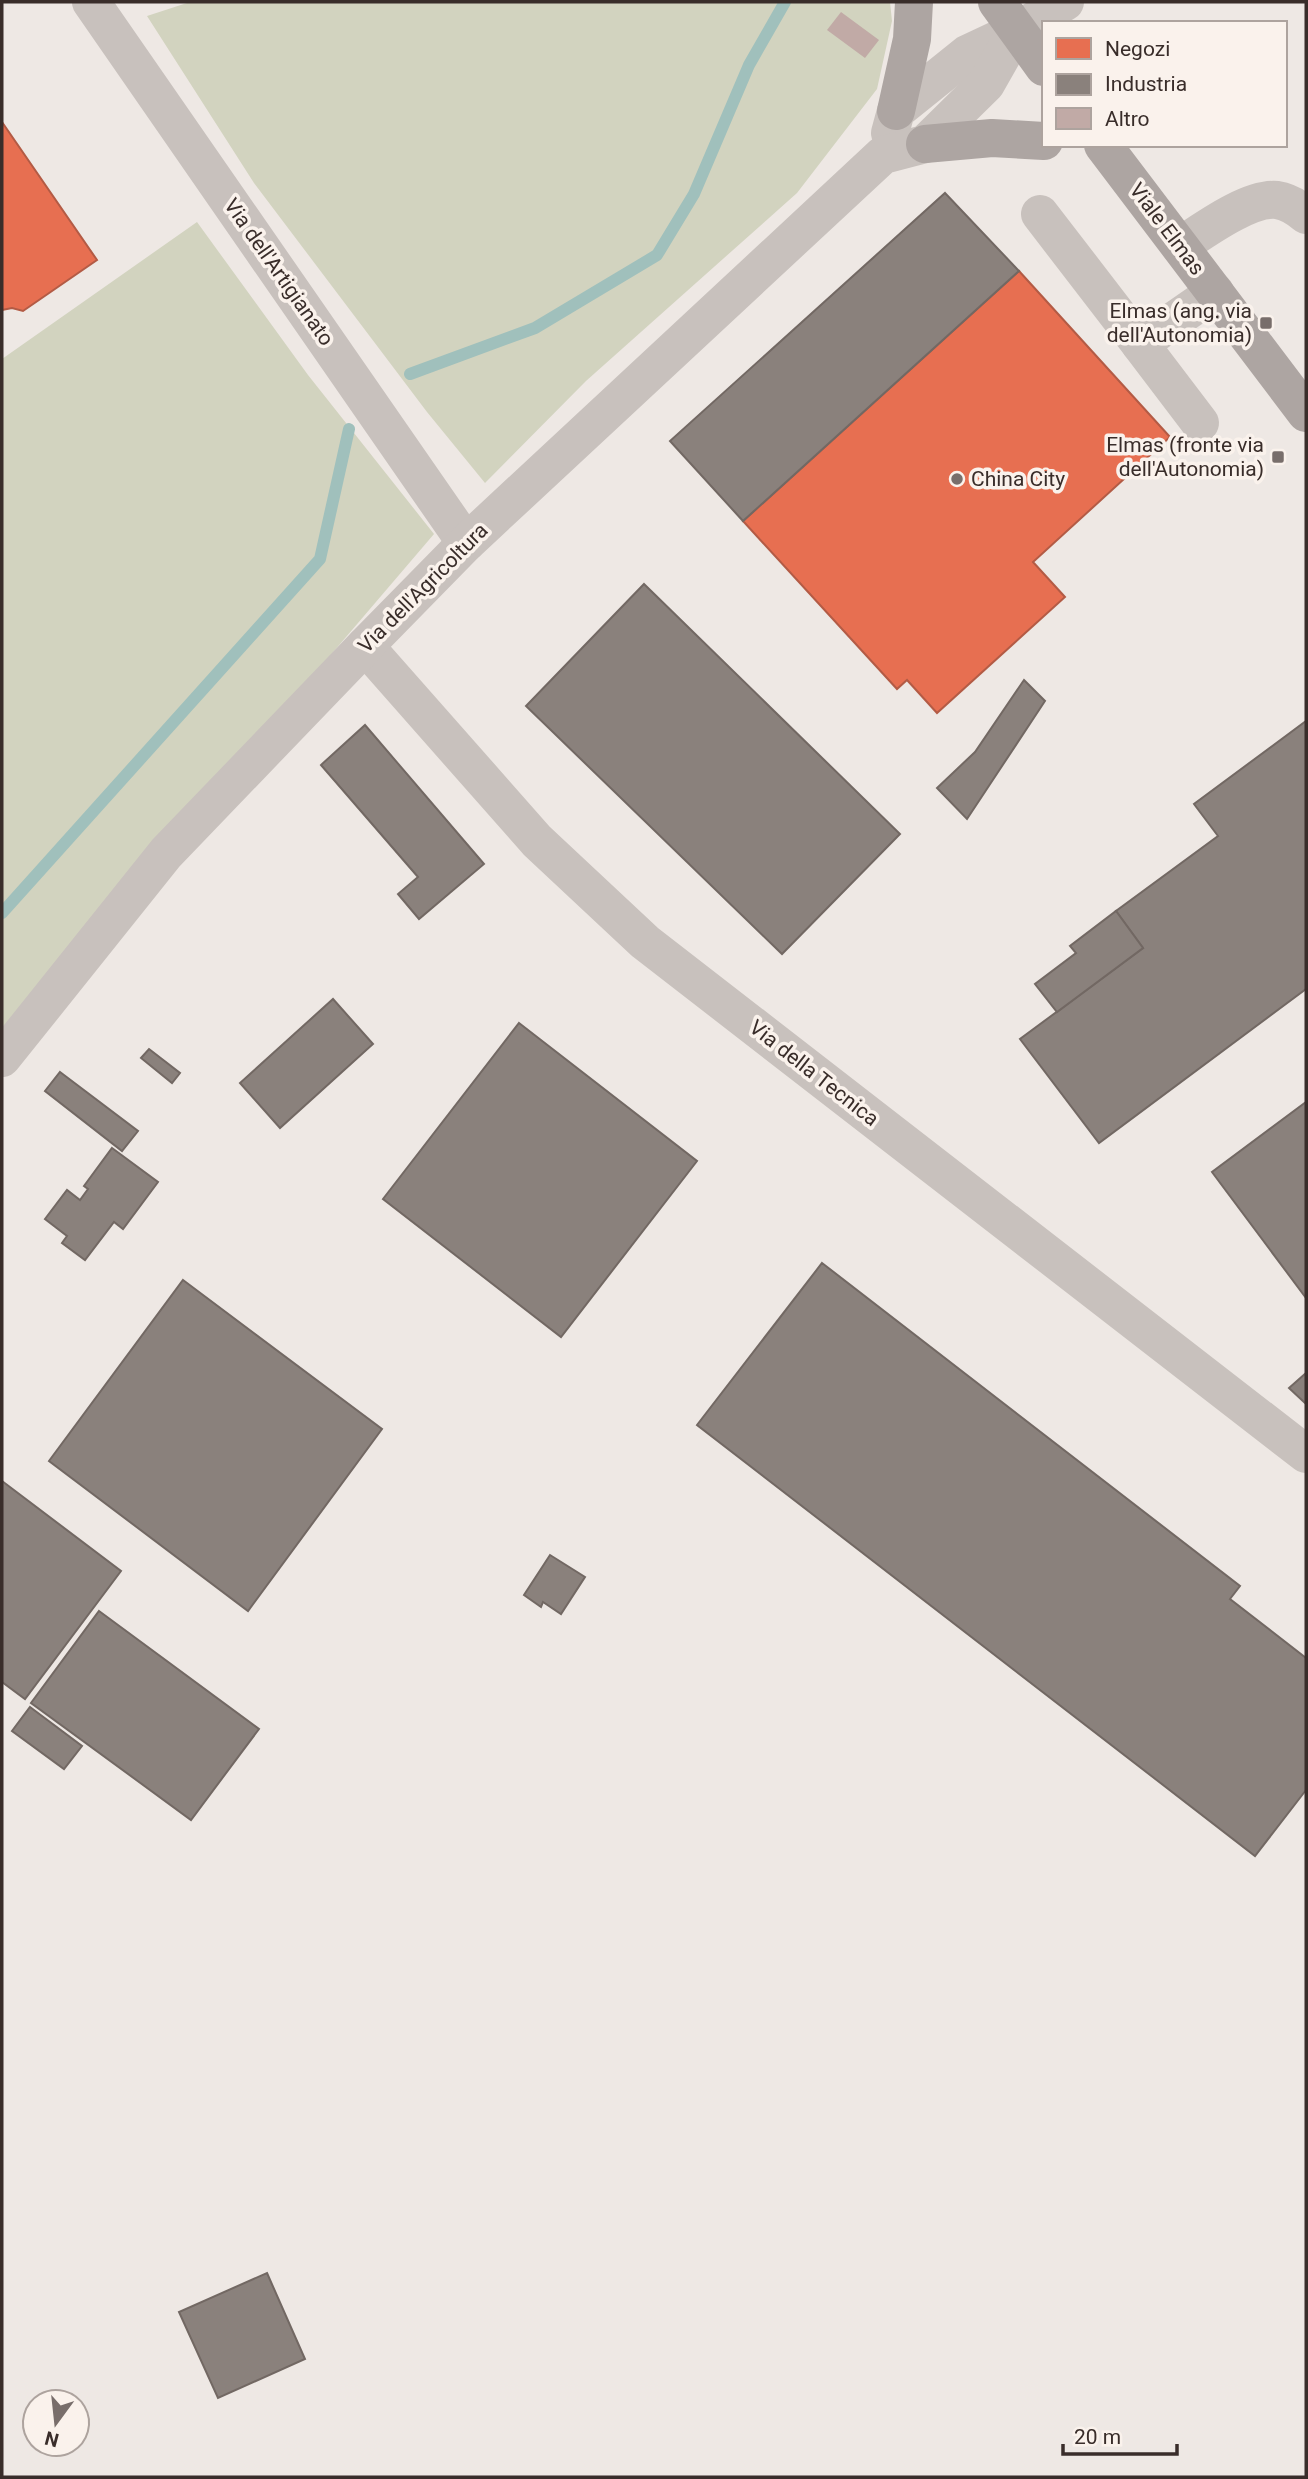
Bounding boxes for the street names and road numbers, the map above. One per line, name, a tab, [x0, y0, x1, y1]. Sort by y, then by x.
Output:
street label: Viale Elmas	[1125, 178, 1209, 280]
street label: Via dell'Artigianato	[219, 194, 339, 350]
street label: Via dell'Agricoltura	[353, 518, 493, 658]
street label: Via della Tecnica	[745, 1015, 883, 1131]

